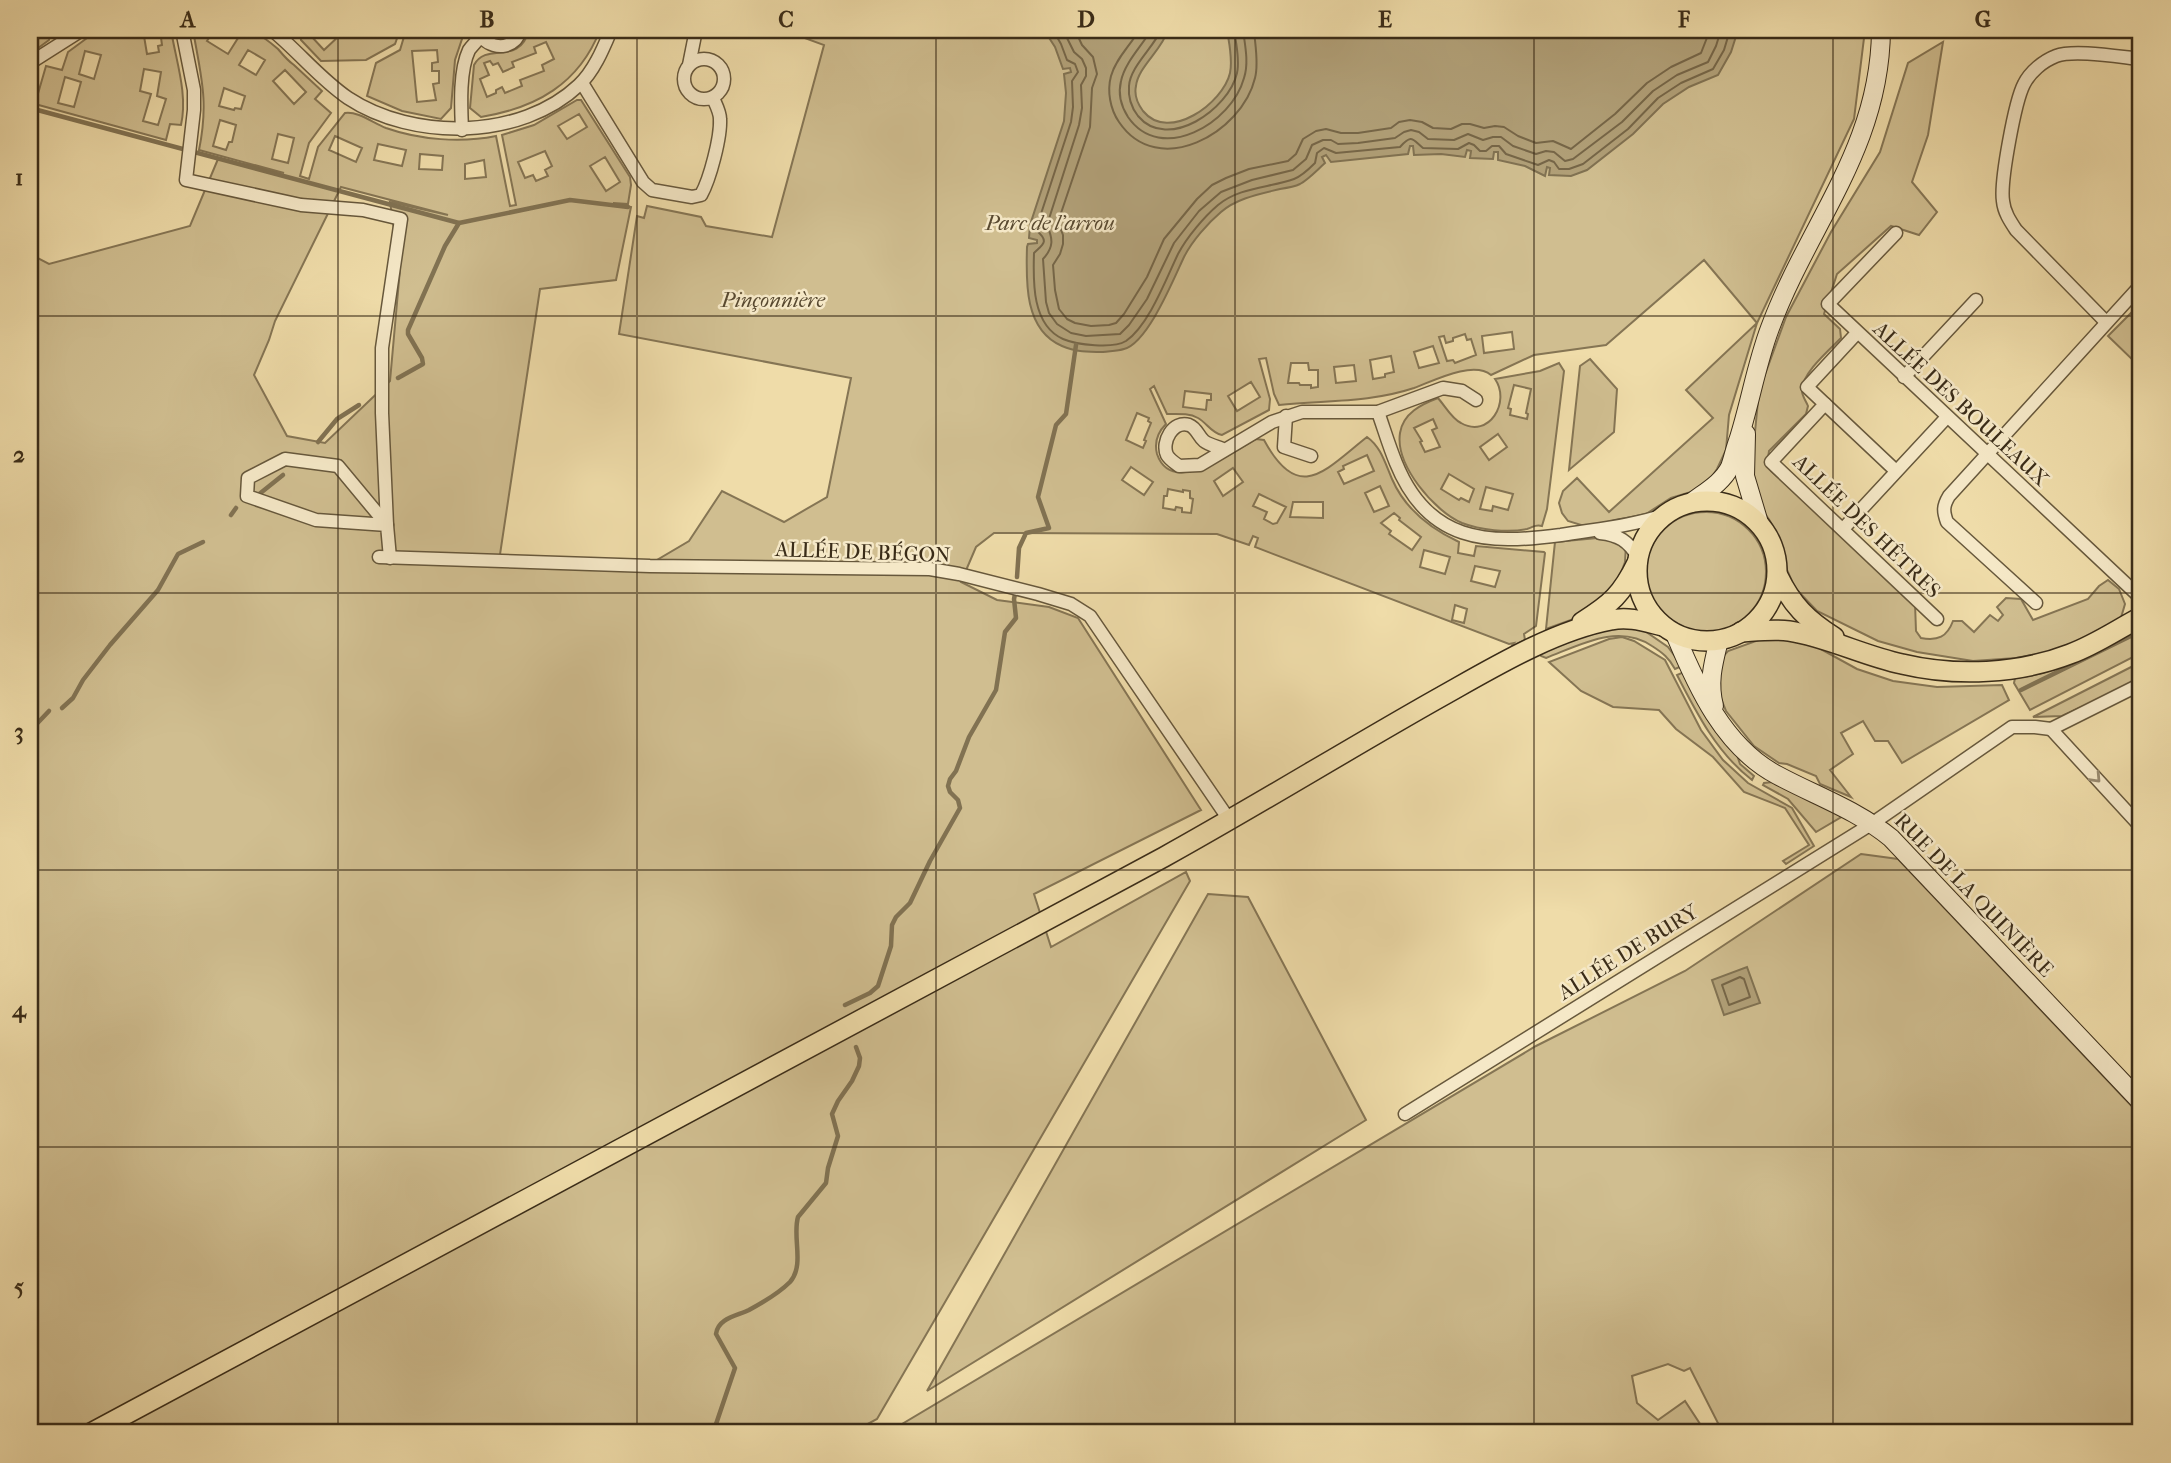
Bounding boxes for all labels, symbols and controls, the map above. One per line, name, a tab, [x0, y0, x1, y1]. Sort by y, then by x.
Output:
text: A	[179, 6, 197, 33]
text: B	[480, 6, 495, 33]
text: C	[778, 6, 794, 33]
text: D	[1077, 6, 1095, 33]
text: E	[1378, 6, 1392, 33]
text: F	[1677, 6, 1691, 33]
text: G	[1975, 6, 1991, 33]
text: 1	[15, 164, 23, 191]
park label: Parc de l'arrou	[984, 211, 1115, 235]
park label: Pinçonnière	[720, 288, 826, 312]
street label: ALLÉE DES BOULEAUX	[1868, 316, 2054, 492]
text: 2	[13, 441, 25, 468]
street label: ALLÉE DES HÊTRES	[1788, 449, 1946, 603]
street label: ALLÉE DE BÉGON	[774, 537, 951, 567]
text: 3	[14, 718, 24, 745]
one-way arrow	[2088, 770, 2101, 783]
street label: RUE DE LA QUINIÈRE	[1890, 808, 2058, 982]
street label: ALLÉE DE BURY	[1553, 899, 1703, 1005]
text: 4	[11, 996, 27, 1023]
text: 5	[14, 1273, 24, 1300]

